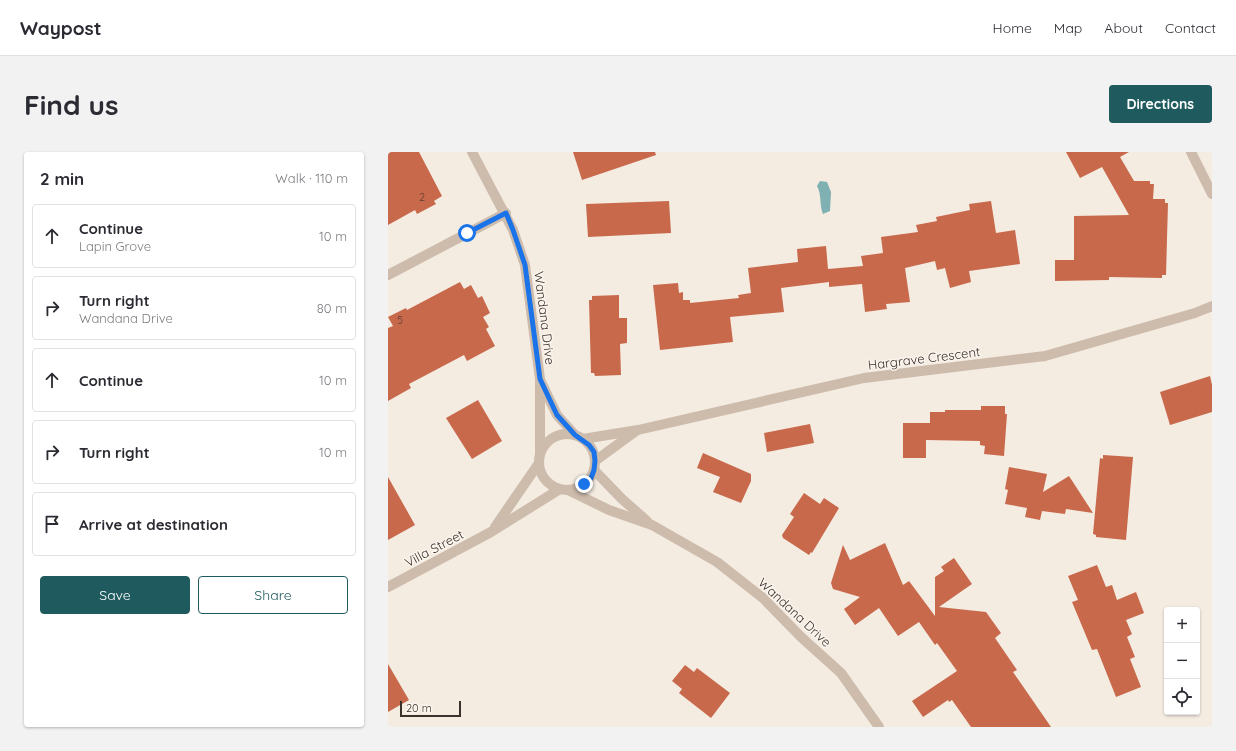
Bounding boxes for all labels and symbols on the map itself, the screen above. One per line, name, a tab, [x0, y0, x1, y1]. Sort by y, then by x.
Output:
house number: 2	[419, 190, 425, 204]
route start	[458, 224, 476, 242]
street label: Wandana Drive	[531, 270, 559, 366]
house number: 5	[397, 313, 403, 327]
street label: Hargrave Crescent	[867, 343, 981, 373]
route end	[575, 475, 593, 493]
street label: Villa Street	[402, 526, 466, 570]
street label: Wandana Drive	[755, 574, 835, 650]
scale bar	[400, 699, 461, 718]

